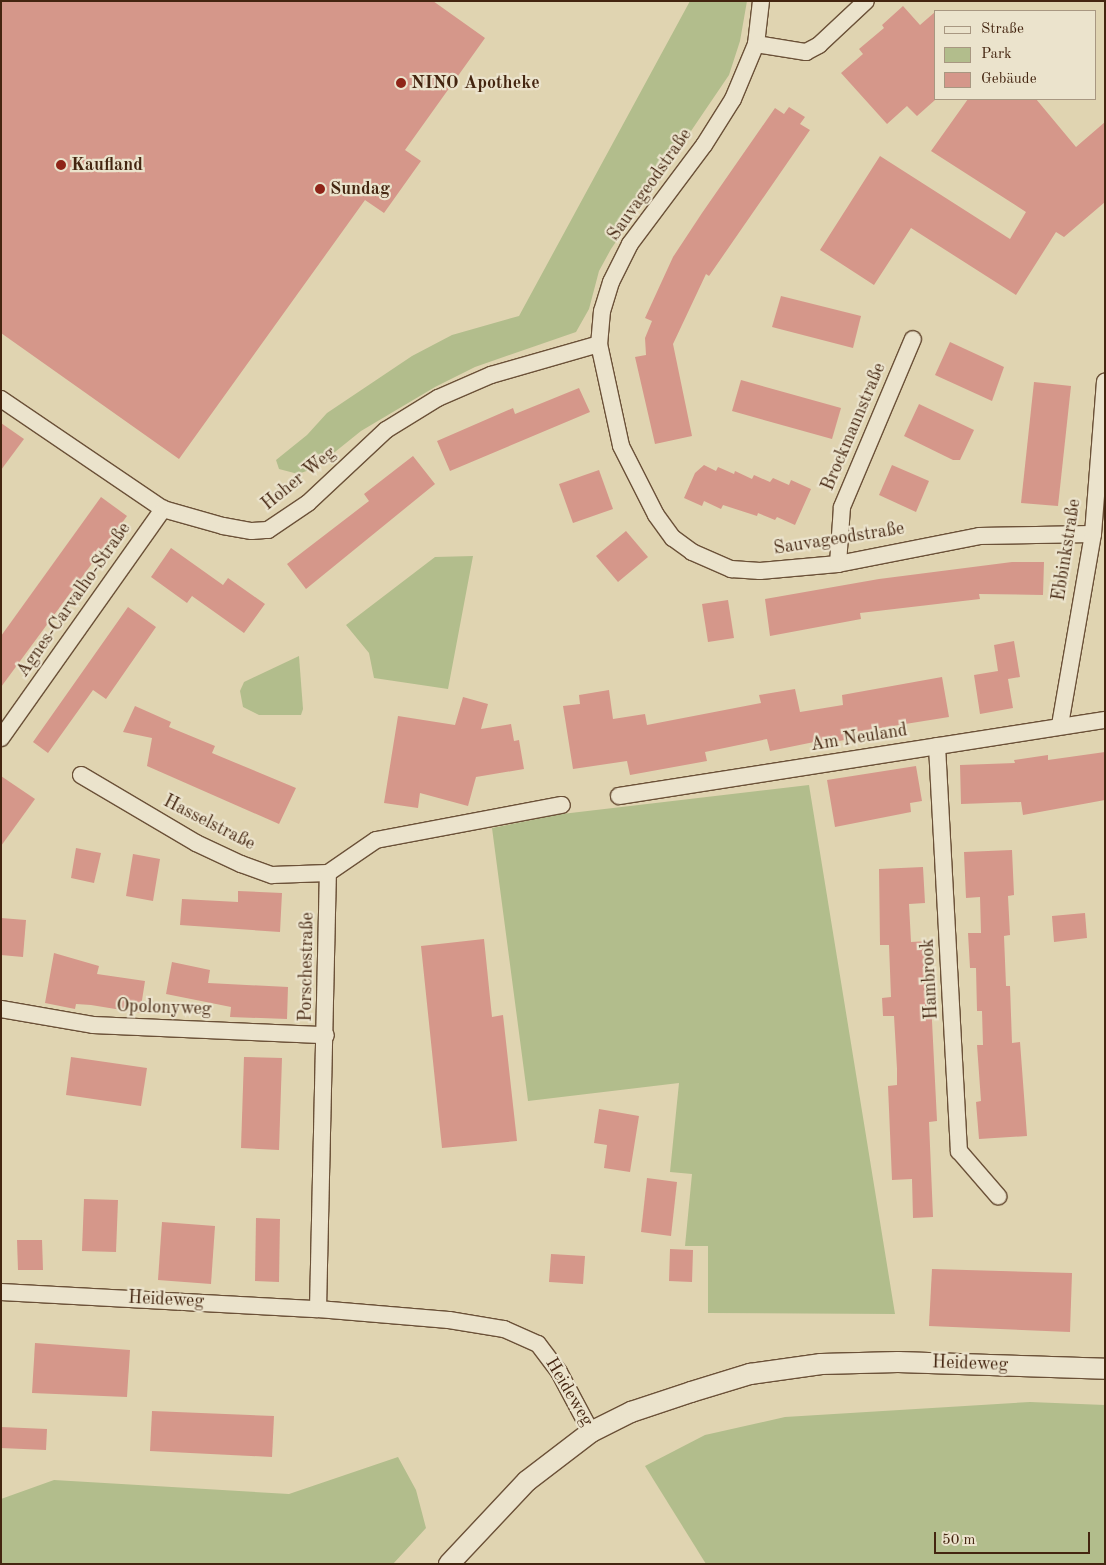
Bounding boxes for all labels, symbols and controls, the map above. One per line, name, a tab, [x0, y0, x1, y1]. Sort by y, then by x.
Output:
legend	[934, 10, 1096, 100]
text: Straße	[981, 22, 1024, 37]
text: Park	[981, 47, 1012, 62]
place label: NINO Apotheke	[411, 72, 540, 94]
text: Gebäude	[981, 72, 1037, 87]
marker: NINO Apotheke	[395, 77, 407, 89]
street label: Sauvageodstraße	[603, 125, 697, 245]
place label: Kaufland	[71, 154, 143, 176]
marker: Kaufland	[55, 159, 67, 171]
place label: Sundag	[330, 178, 390, 200]
marker: Sundag	[314, 183, 326, 195]
street label: Brockmannstraße	[817, 360, 891, 494]
street label: Hoher Weg	[258, 443, 340, 515]
street label: Ebbinkstraße	[1048, 497, 1086, 603]
street label: Sauvageodstraße	[772, 518, 906, 560]
street label: Agnes-Carvalho-Straße	[12, 519, 136, 681]
street label: Am Neuland	[809, 720, 909, 756]
street label: Hasselstraße	[160, 791, 258, 855]
street label: Porschestraße	[295, 912, 319, 1022]
street label: Hambrook	[917, 938, 943, 1020]
street label: Opolonyweg	[116, 996, 212, 1020]
street label: Heideweg	[127, 1287, 205, 1313]
street label: Heideweg	[932, 1352, 1008, 1376]
street label: Heideweg	[540, 1354, 598, 1430]
scale bar	[936, 1522, 1092, 1554]
text: 50 m	[942, 1533, 976, 1548]

